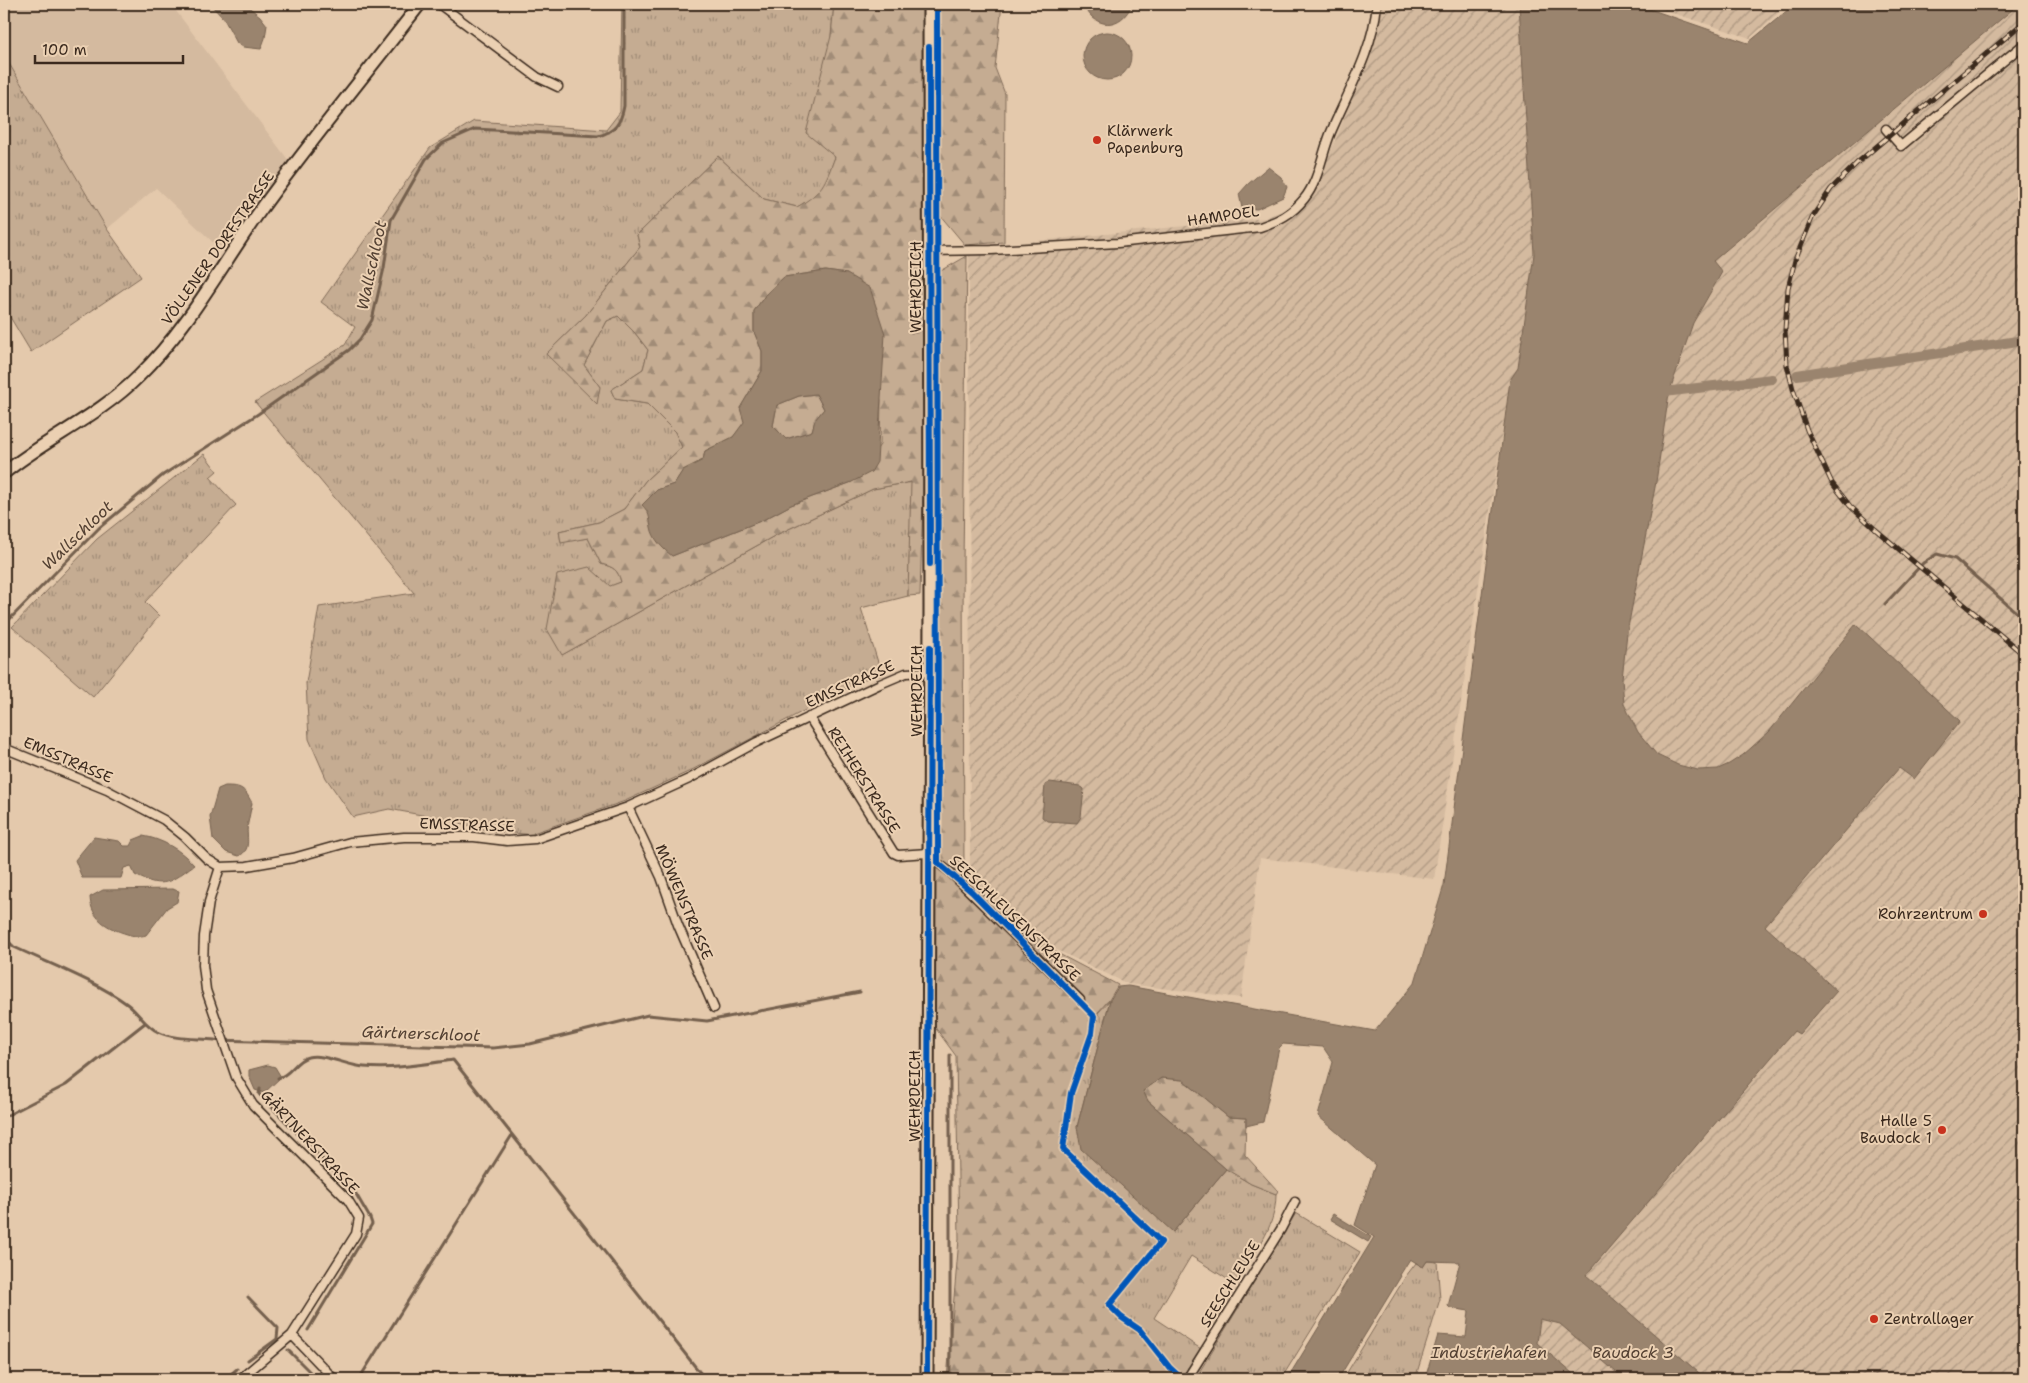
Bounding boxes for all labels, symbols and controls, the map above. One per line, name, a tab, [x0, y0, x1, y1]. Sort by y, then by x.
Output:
scale bar	[35, 32, 182, 64]
text: 100 m	[42, 40, 87, 60]
place label: Klärwerk Papenburg	[1107, 121, 1183, 158]
marker: Klärwerk Papenburg	[1091, 134, 1103, 146]
street label: VÖLLENER DORFSTRASSE	[157, 167, 279, 329]
street label: HAMPOEL	[1186, 201, 1260, 231]
water label: Wallschloot	[352, 218, 391, 312]
street label: WEHRDEICH	[906, 241, 926, 333]
water label: Wallschloot	[37, 496, 117, 575]
street label: WEHRDEICH	[907, 645, 927, 737]
street label: EMSSTRASSE	[802, 655, 898, 713]
street label: REIHERSTRASSE	[823, 723, 905, 837]
street label: EMSSTRASSE	[20, 732, 116, 788]
street label: EMSSTRASSE	[419, 813, 515, 837]
street label: MÖWENSTRASSE	[651, 841, 717, 963]
street label: SEESCHLEUSENSTRASSE	[946, 850, 1084, 986]
place label: Rohrzentrum	[1878, 904, 1973, 924]
marker: Rohrzentrum	[1977, 908, 1989, 920]
water label: Gärtnerschloot	[361, 1021, 481, 1046]
street label: WEHRDEICH	[905, 1050, 925, 1142]
street label: GÄRTNERSTRASSE	[256, 1086, 364, 1198]
place label: Halle 5 Baudock 1	[1860, 1111, 1932, 1148]
marker: Halle 5 Baudock 1	[1936, 1124, 1948, 1136]
street label: SEESCHLEUSE	[1195, 1237, 1265, 1331]
place label: Zentrallager	[1884, 1309, 1974, 1329]
marker: Zentrallager	[1868, 1313, 1880, 1325]
water label: Industriehafen	[1430, 1342, 1547, 1363]
water label: Baudock 3	[1592, 1342, 1674, 1363]

